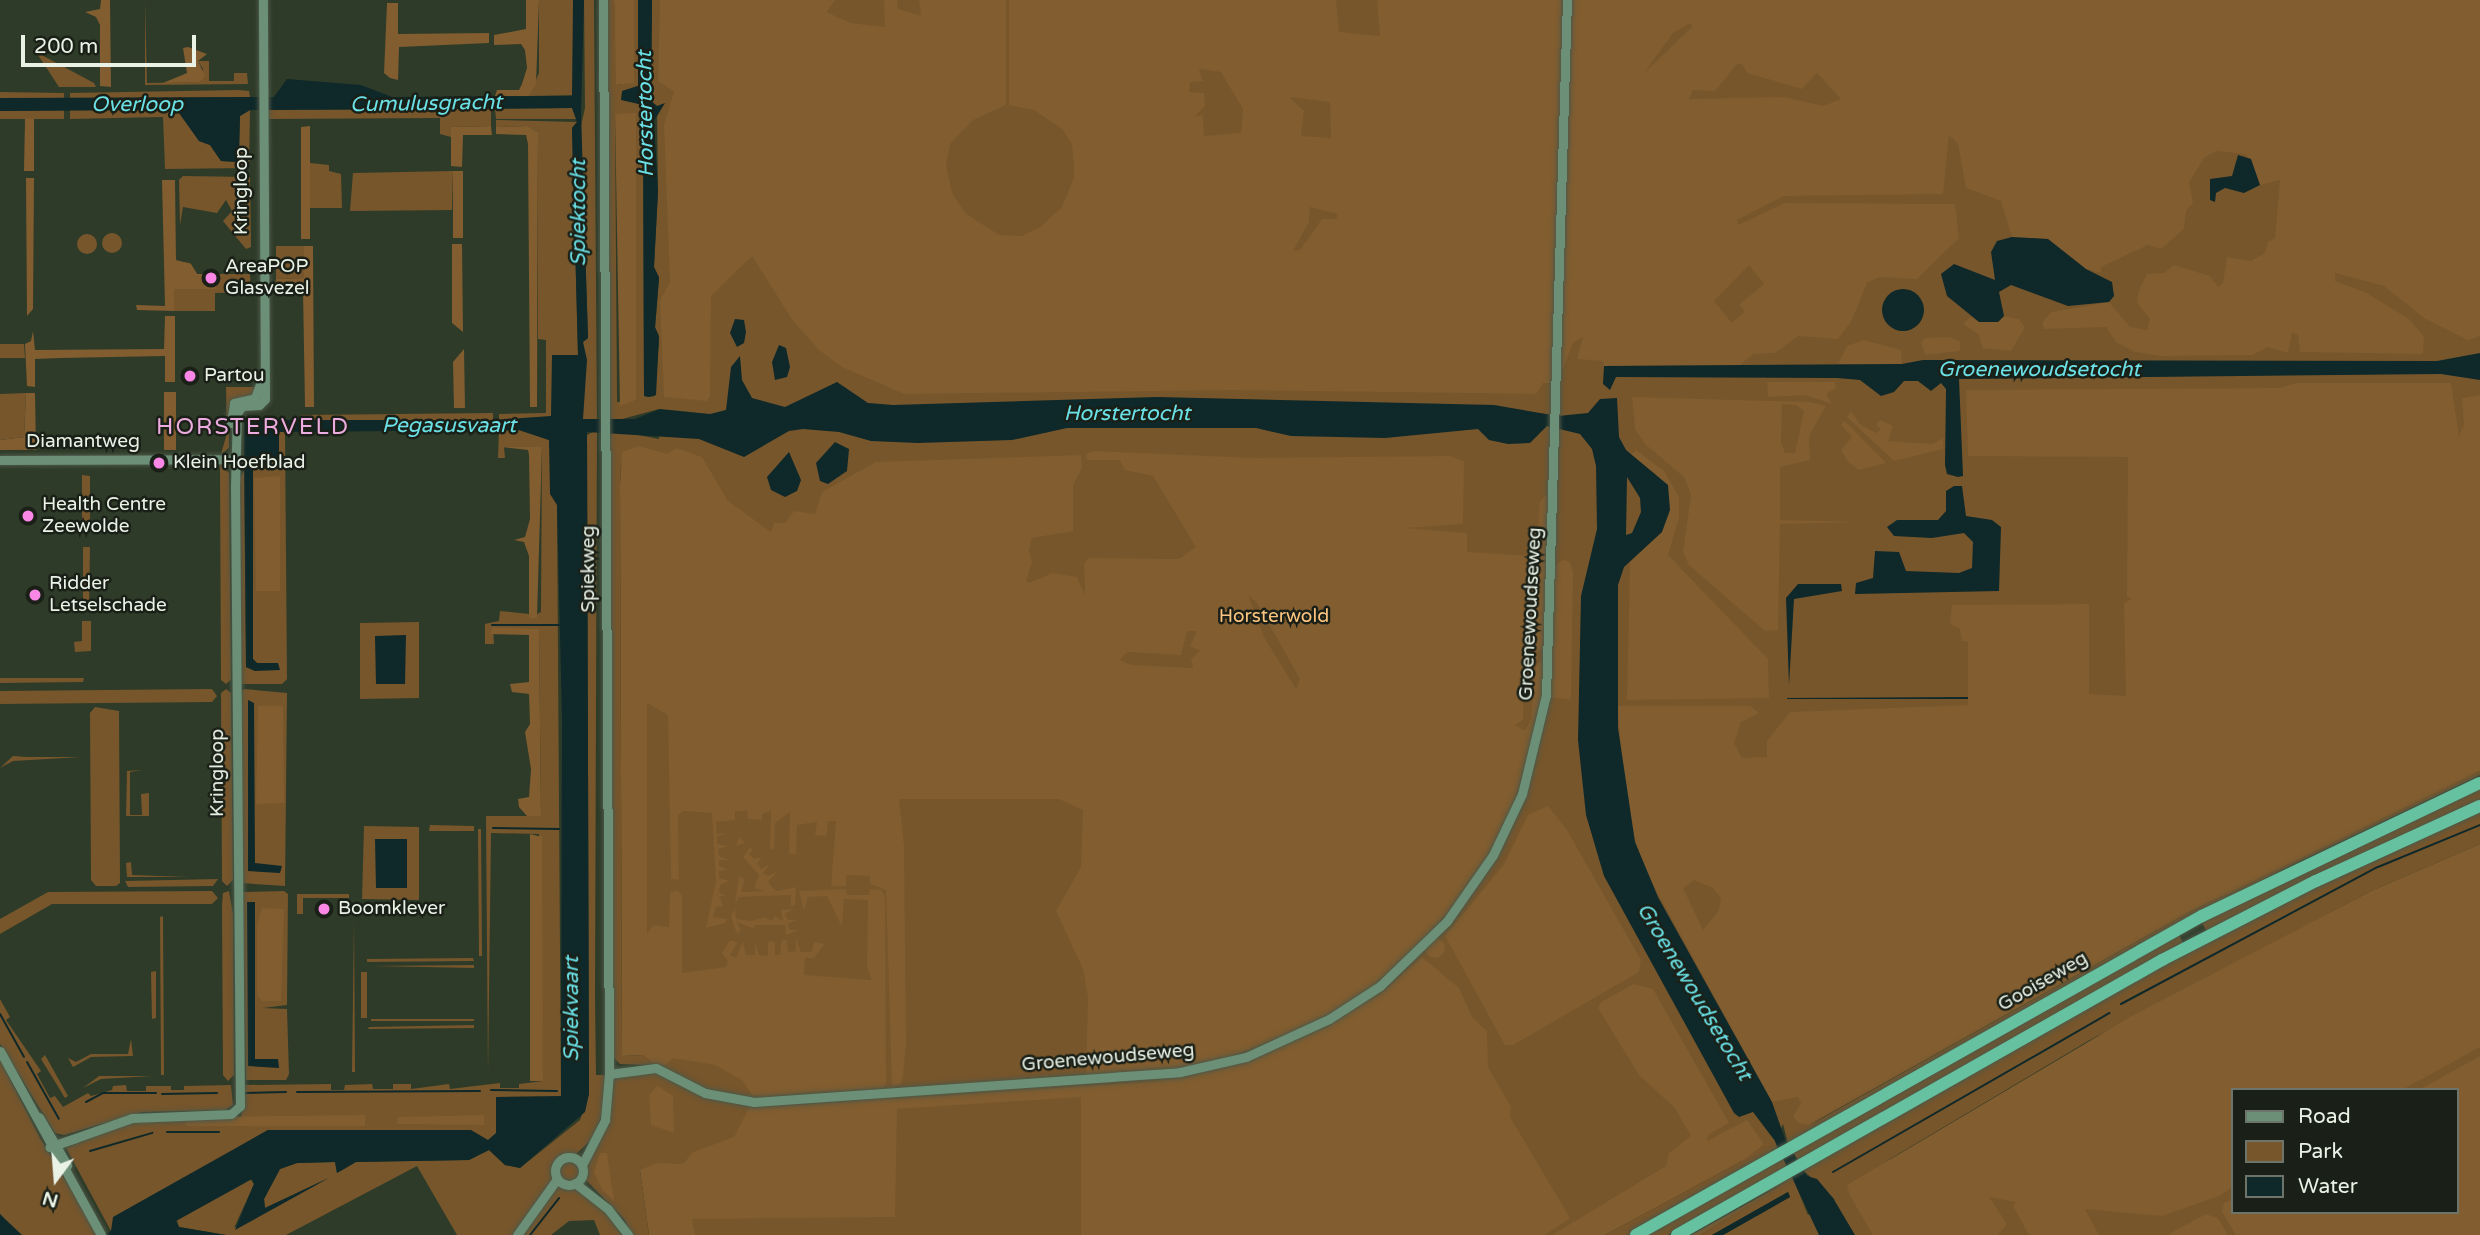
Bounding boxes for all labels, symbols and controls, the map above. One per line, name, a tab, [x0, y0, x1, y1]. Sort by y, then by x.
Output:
scale bar	[24, 21, 200, 65]
text: 200 m	[34, 34, 98, 59]
water label: Horstertocht	[632, 51, 660, 177]
water label: Cumulusgracht	[350, 90, 502, 118]
water label: Overloop	[91, 92, 183, 118]
street label: Kringloop	[231, 147, 253, 235]
water label: Spiektocht	[566, 160, 592, 266]
place label: AreaPOP Glasvezel	[225, 256, 309, 300]
marker: AreaPOP Glasvezel	[203, 270, 219, 286]
water label: Groenewoudsetocht	[1938, 357, 2140, 383]
place label: Partou	[204, 365, 264, 387]
marker: Partou	[182, 368, 198, 384]
water label: Horstertocht	[1064, 401, 1190, 427]
district label: HORSTERVELD	[157, 413, 349, 441]
water label: Pegasusvaart	[382, 413, 516, 439]
street label: Diamantweg	[26, 431, 140, 453]
place label: Klein Hoefblad	[173, 452, 305, 474]
marker: Klein Hoefblad	[151, 455, 167, 471]
place label: Health Centre Zeewolde	[42, 494, 166, 538]
marker: Health Centre Zeewolde	[20, 508, 36, 524]
street label: Spiekweg	[578, 525, 600, 613]
street label: Groenewoudseweg	[1515, 527, 1547, 701]
place label: Ridder Letselschade	[49, 573, 167, 617]
marker: Ridder Letselschade	[27, 587, 43, 603]
park label: Horsterwold	[1219, 606, 1329, 628]
street label: Kringloop	[207, 729, 229, 817]
place label: Boomklever	[338, 898, 445, 920]
water label: Groenewoudsetocht	[1631, 899, 1757, 1085]
marker: Boomklever	[316, 901, 332, 917]
street label: Gooiseweg	[1994, 947, 2092, 1017]
water label: Spiekvaart	[559, 956, 585, 1062]
street label: Groenewoudseweg	[1021, 1039, 1195, 1077]
legend	[2232, 1088, 2459, 1214]
text: Road	[2298, 1104, 2351, 1129]
text: Park	[2298, 1139, 2343, 1164]
north arrow	[21, 1144, 91, 1214]
text: Water	[2298, 1174, 2358, 1199]
text: N	[40, 1187, 61, 1212]

